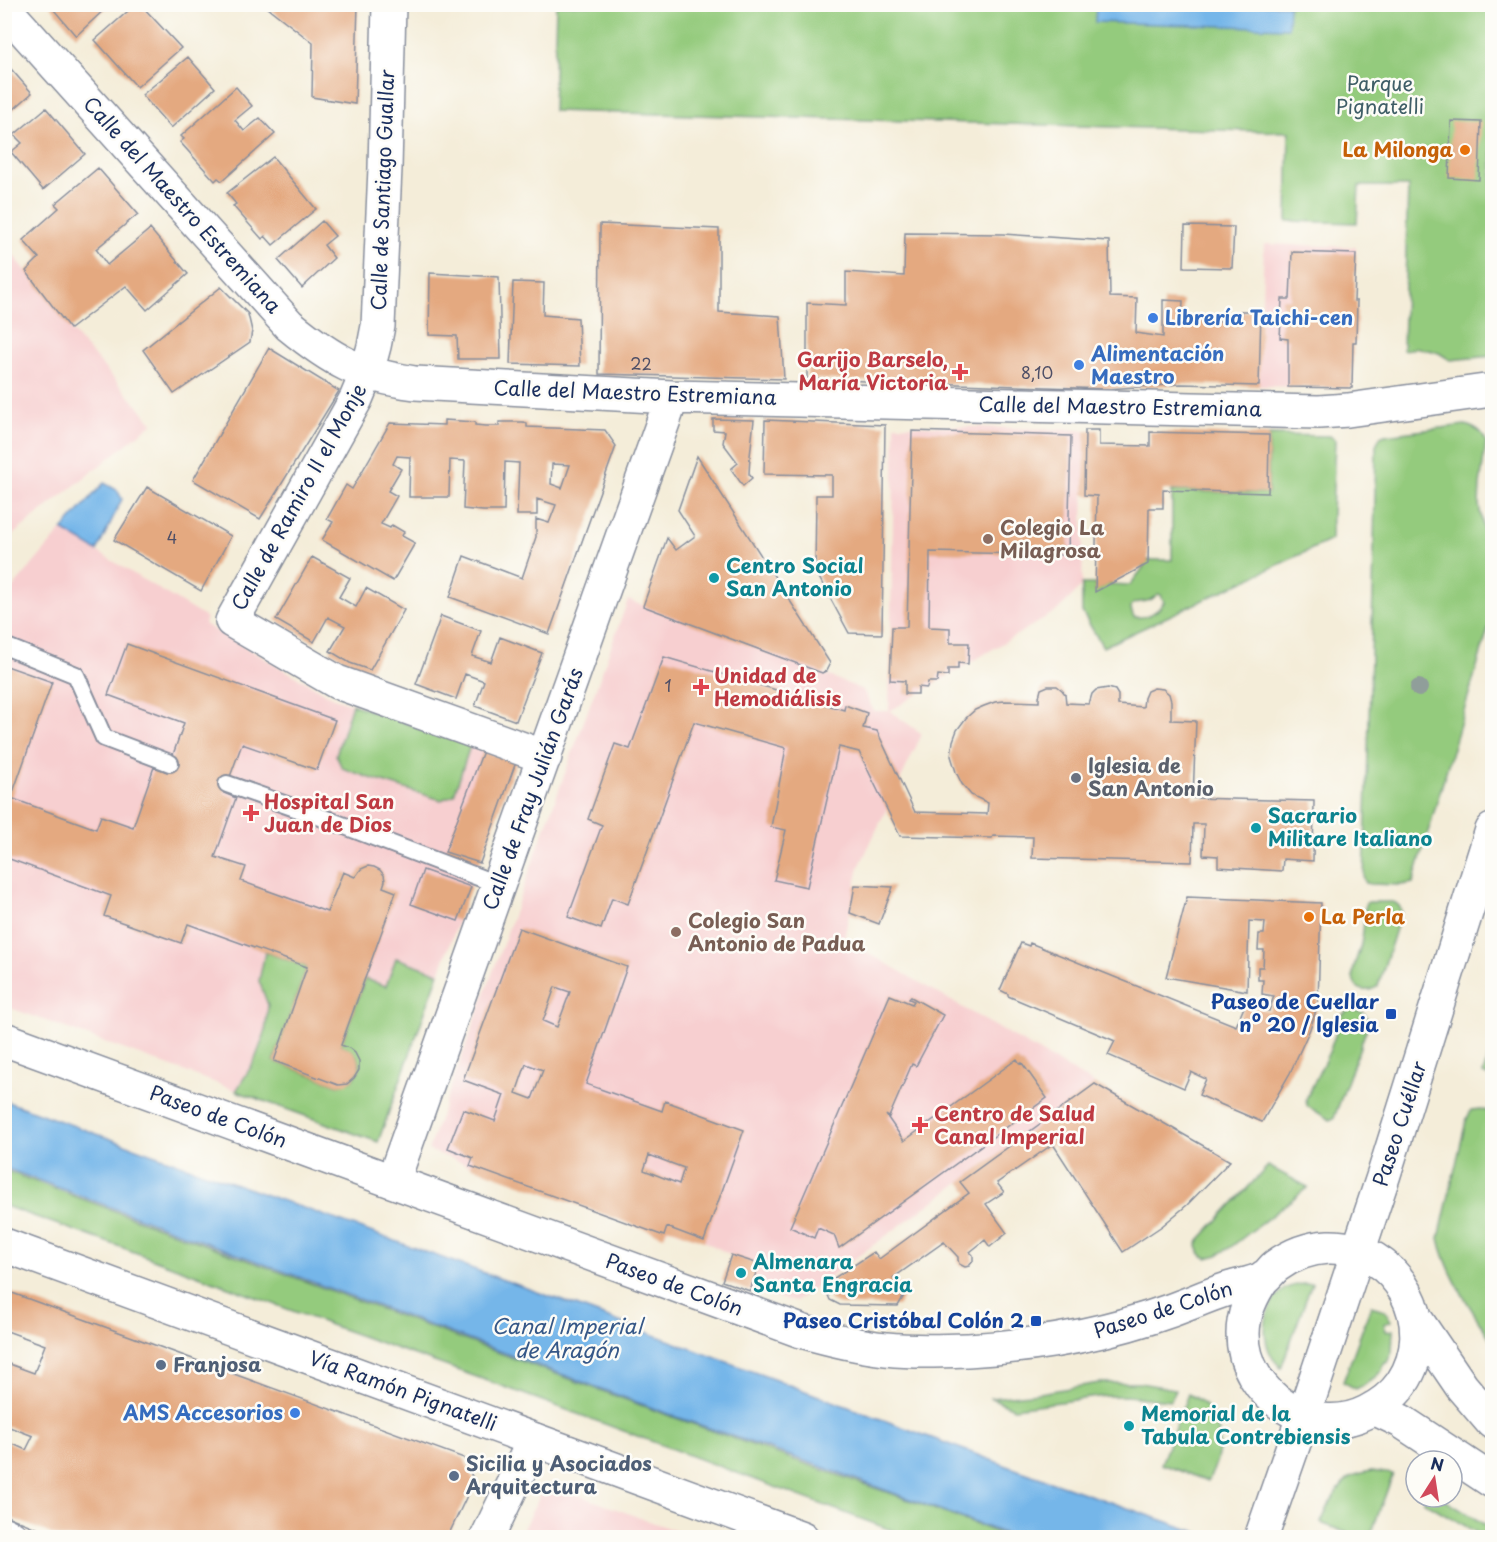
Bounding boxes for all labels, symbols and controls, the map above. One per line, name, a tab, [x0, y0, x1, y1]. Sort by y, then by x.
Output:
park label: Parque Pignatelli	[1336, 68, 1424, 121]
street label: Calle de Santiago Guallar	[363, 69, 401, 311]
street label: Calle del Maestro Estremiana	[77, 89, 289, 320]
place label: La Milonga	[1342, 134, 1453, 164]
marker: La Milonga	[1458, 143, 1472, 157]
place label: Librería Taichi-cen	[1165, 302, 1353, 332]
marker: Librería Taichi-cen	[1146, 311, 1160, 325]
place label: Alimentación Maestro	[1090, 338, 1224, 391]
place label: Garijo Barselo, María Victoria	[797, 344, 948, 397]
house number: 22	[630, 351, 652, 375]
marker: Alimentación Maestro	[1072, 358, 1086, 372]
house number: 8,10	[1021, 360, 1053, 384]
marker: Garijo Barselo, María Victoria	[953, 365, 967, 379]
street label: Calle del Maestro Estremiana	[493, 372, 778, 412]
street label: Calle de Ramiro II el Monje	[223, 377, 373, 616]
street label: Calle del Maestro Estremiana	[978, 389, 1262, 423]
place label: Colegio La Milagrosa	[1000, 512, 1105, 565]
house number: 4	[167, 525, 177, 549]
marker: Colegio La Milagrosa	[981, 532, 995, 546]
place label: Centro Social San Antonio	[726, 550, 863, 603]
marker: Centro Social San Antonio	[707, 571, 721, 585]
place label: Unidad de Hemodiálisis	[714, 660, 841, 713]
street label: Calle de Fray Julián Garás	[474, 663, 590, 914]
house number: 1	[664, 673, 672, 697]
marker: Unidad de Hemodiálisis	[692, 678, 710, 696]
place label: Iglesia de San Antonio	[1088, 750, 1214, 803]
marker: Iglesia de San Antonio	[1069, 771, 1083, 785]
place label: Hospital San Juan de Dios	[264, 786, 394, 839]
place label: Sacrario Militare Italiano	[1268, 800, 1432, 853]
marker: Hospital San Juan de Dios	[242, 804, 260, 822]
marker: Sacrario Militare Italiano	[1249, 821, 1263, 835]
place label: La Perla	[1321, 901, 1405, 931]
place label: Colegio San Antonio de Padua	[688, 905, 866, 958]
marker: La Perla	[1302, 910, 1316, 924]
marker: Colegio San Antonio de Padua	[669, 925, 683, 939]
place label: Paseo de Cuellar nº 20 / Iglesia	[1211, 986, 1380, 1039]
marker: Paseo de Cuellar nº 20 / Iglesia	[1384, 1007, 1398, 1021]
street label: Paseo Cuéllar	[1365, 1057, 1433, 1190]
street label: Paseo de Colón	[145, 1077, 291, 1155]
place label: Centro de Salud Canal Imperial	[934, 1098, 1095, 1151]
marker: Centro de Salud Canal Imperial	[911, 1116, 929, 1134]
street label: Paseo de Colón	[601, 1245, 747, 1323]
place label: Almenara Santa Engracia	[753, 1246, 913, 1299]
marker: Almenara Santa Engracia	[734, 1266, 748, 1280]
street label: Paseo de Colón	[1089, 1272, 1236, 1346]
place label: Paseo Cristóbal Colón 2	[783, 1305, 1024, 1335]
water label: Canal Imperial de Aragón	[491, 1309, 646, 1365]
marker: Paseo Cristóbal Colón 2	[1029, 1314, 1043, 1328]
street label: Vía Ramón Pignatelli	[305, 1342, 501, 1438]
place label: Franjosa	[173, 1349, 262, 1379]
marker: Franjosa	[154, 1358, 168, 1372]
place label: AMS Accesorios	[122, 1397, 283, 1427]
place label: Memorial de la Tabula Contrebiensis	[1141, 1398, 1351, 1451]
marker: AMS Accesorios	[288, 1406, 302, 1420]
marker: Memorial de la Tabula Contrebiensis	[1122, 1419, 1136, 1433]
place label: Sicilia y Asociados Arquitectura	[465, 1448, 652, 1501]
north arrow	[1404, 1449, 1464, 1509]
text: N	[1429, 1450, 1446, 1476]
marker: Sicilia y Asociados Arquitectura	[447, 1469, 461, 1483]

